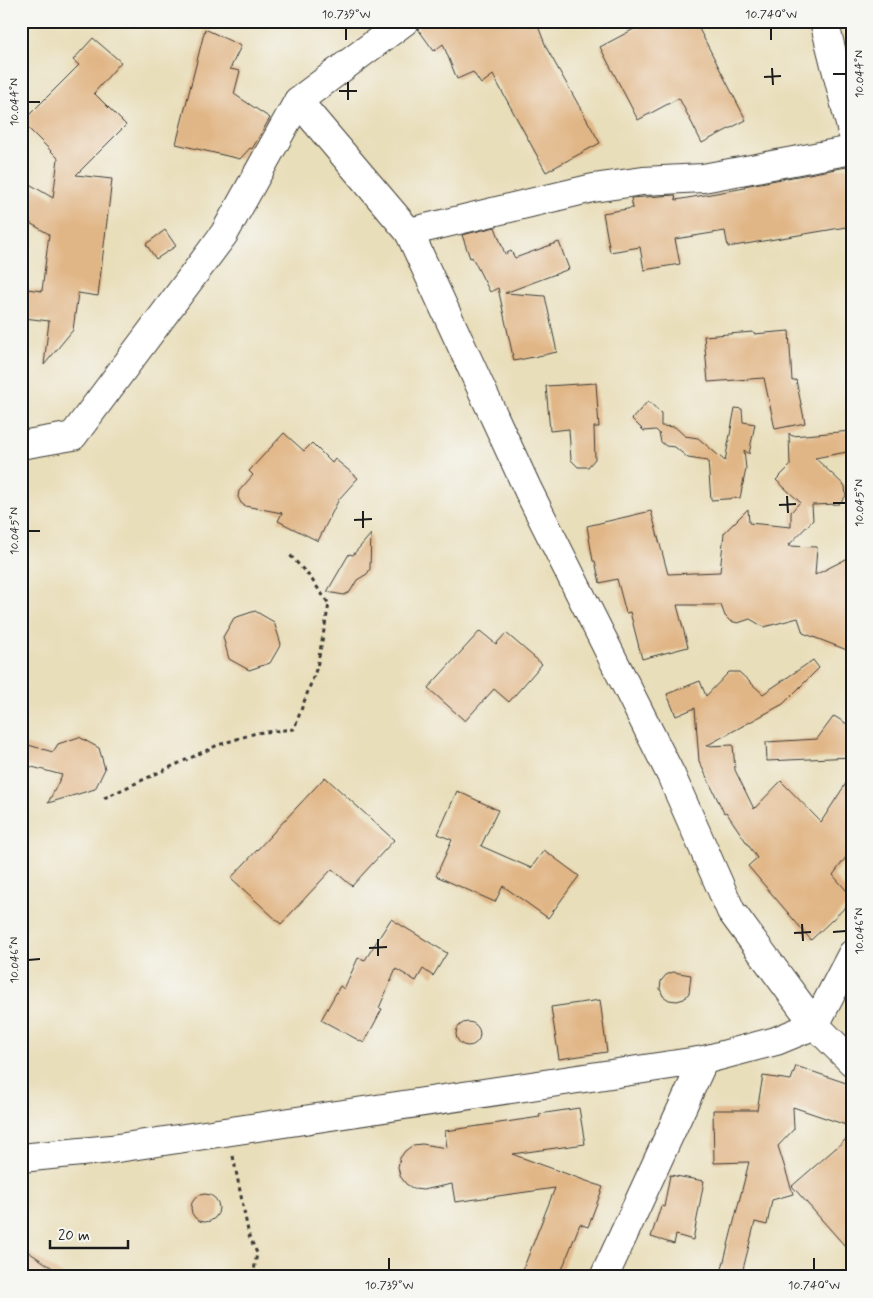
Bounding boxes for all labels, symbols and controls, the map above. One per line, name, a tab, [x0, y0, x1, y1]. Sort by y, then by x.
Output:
text: 10.739°W	[322, 7, 370, 23]
text: 10.740°W	[745, 7, 797, 23]
text: 10.044°N	[852, 50, 868, 98]
text: 10.044°N	[7, 78, 23, 126]
text: 10.045°N	[852, 479, 868, 527]
text: 10.045°N	[7, 507, 23, 555]
text: 10.046°N	[852, 908, 868, 954]
text: 10.046°N	[7, 937, 23, 983]
scale bar	[50, 1218, 128, 1250]
text: 20 m	[58, 1226, 90, 1246]
text: 10.739°W	[365, 1278, 413, 1294]
text: 10.740°W	[788, 1278, 840, 1294]

